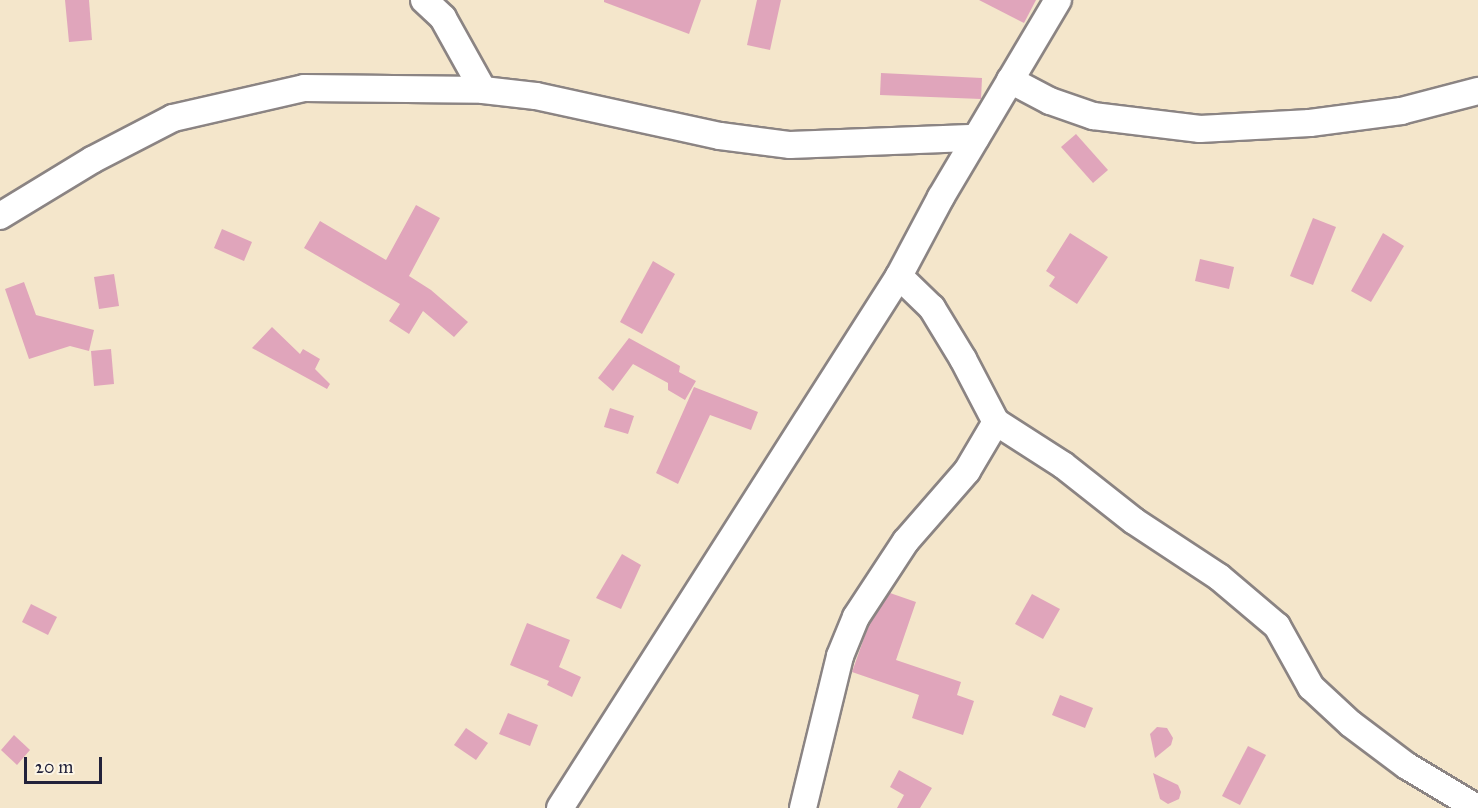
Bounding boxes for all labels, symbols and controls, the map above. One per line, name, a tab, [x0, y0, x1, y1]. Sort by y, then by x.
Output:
scale bar	[27, 745, 105, 783]
text: 20 m	[35, 756, 73, 778]

